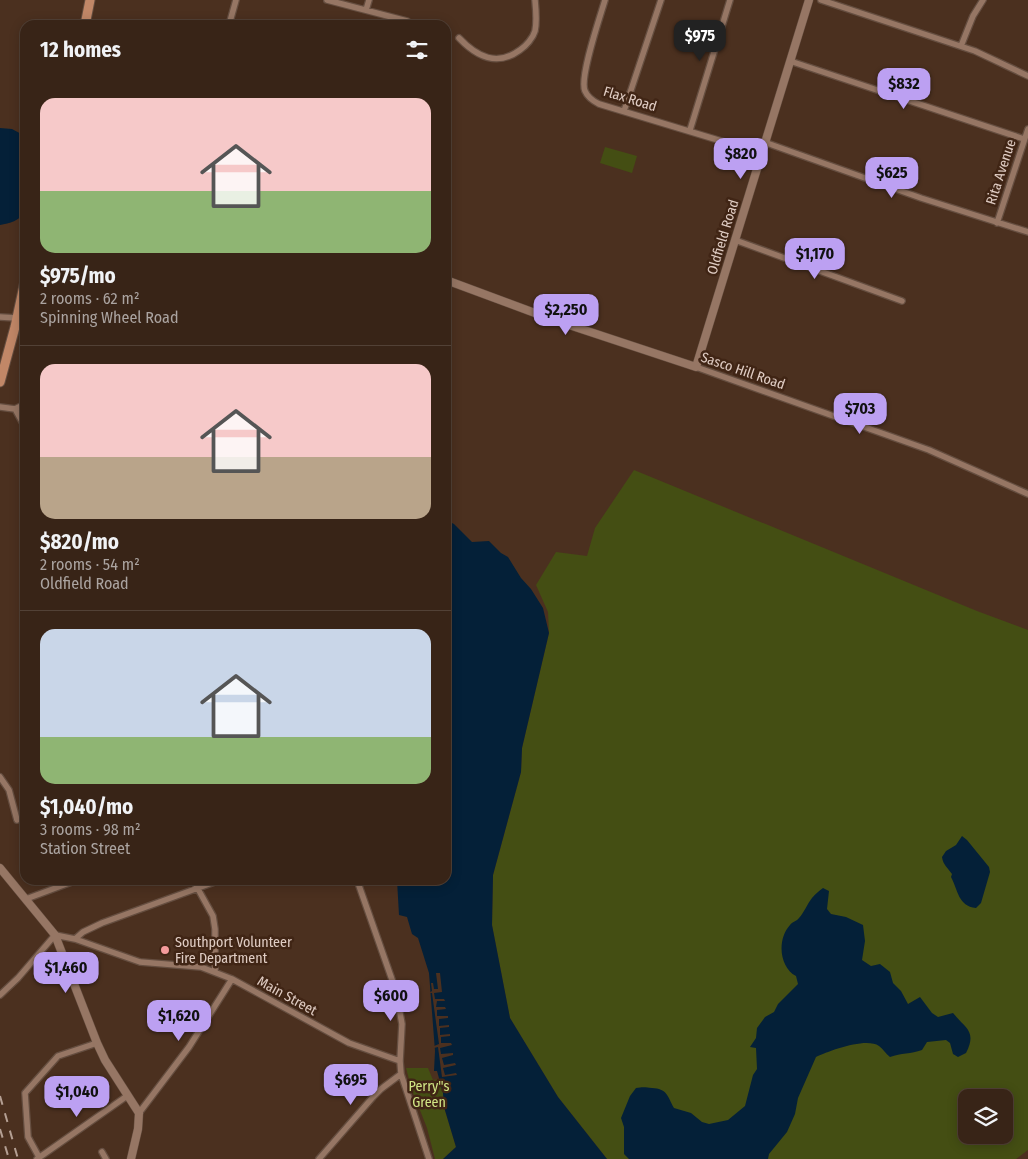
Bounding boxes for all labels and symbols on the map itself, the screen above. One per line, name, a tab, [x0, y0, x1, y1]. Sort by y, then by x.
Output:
pin: $975	[670, 20, 730, 62]
pin: $832	[874, 68, 934, 110]
street label: Flax Road	[601, 83, 659, 115]
street label: Rita Avenue	[982, 137, 1020, 207]
pin: $820	[711, 138, 771, 180]
pin: $625	[862, 156, 922, 199]
street label: Oldfield Road	[704, 197, 742, 277]
pin: $1,170	[774, 238, 856, 280]
pin: $2,250	[525, 294, 607, 336]
street label: Sasco Hill Road	[699, 349, 787, 393]
pin: $703	[830, 392, 890, 435]
place label: Southport Volunteer Fire Department	[175, 934, 292, 967]
marker: Southport Volunteer Fire Department	[159, 944, 171, 956]
pin: $1,460	[25, 952, 107, 994]
street label: Main Street	[254, 973, 320, 1020]
pin: $600	[361, 980, 421, 1022]
pin: $1,620	[138, 1000, 220, 1042]
pin: $695	[321, 1064, 381, 1106]
pin: $1,040	[36, 1076, 118, 1118]
park label: Perry"s Green	[409, 1078, 450, 1111]

